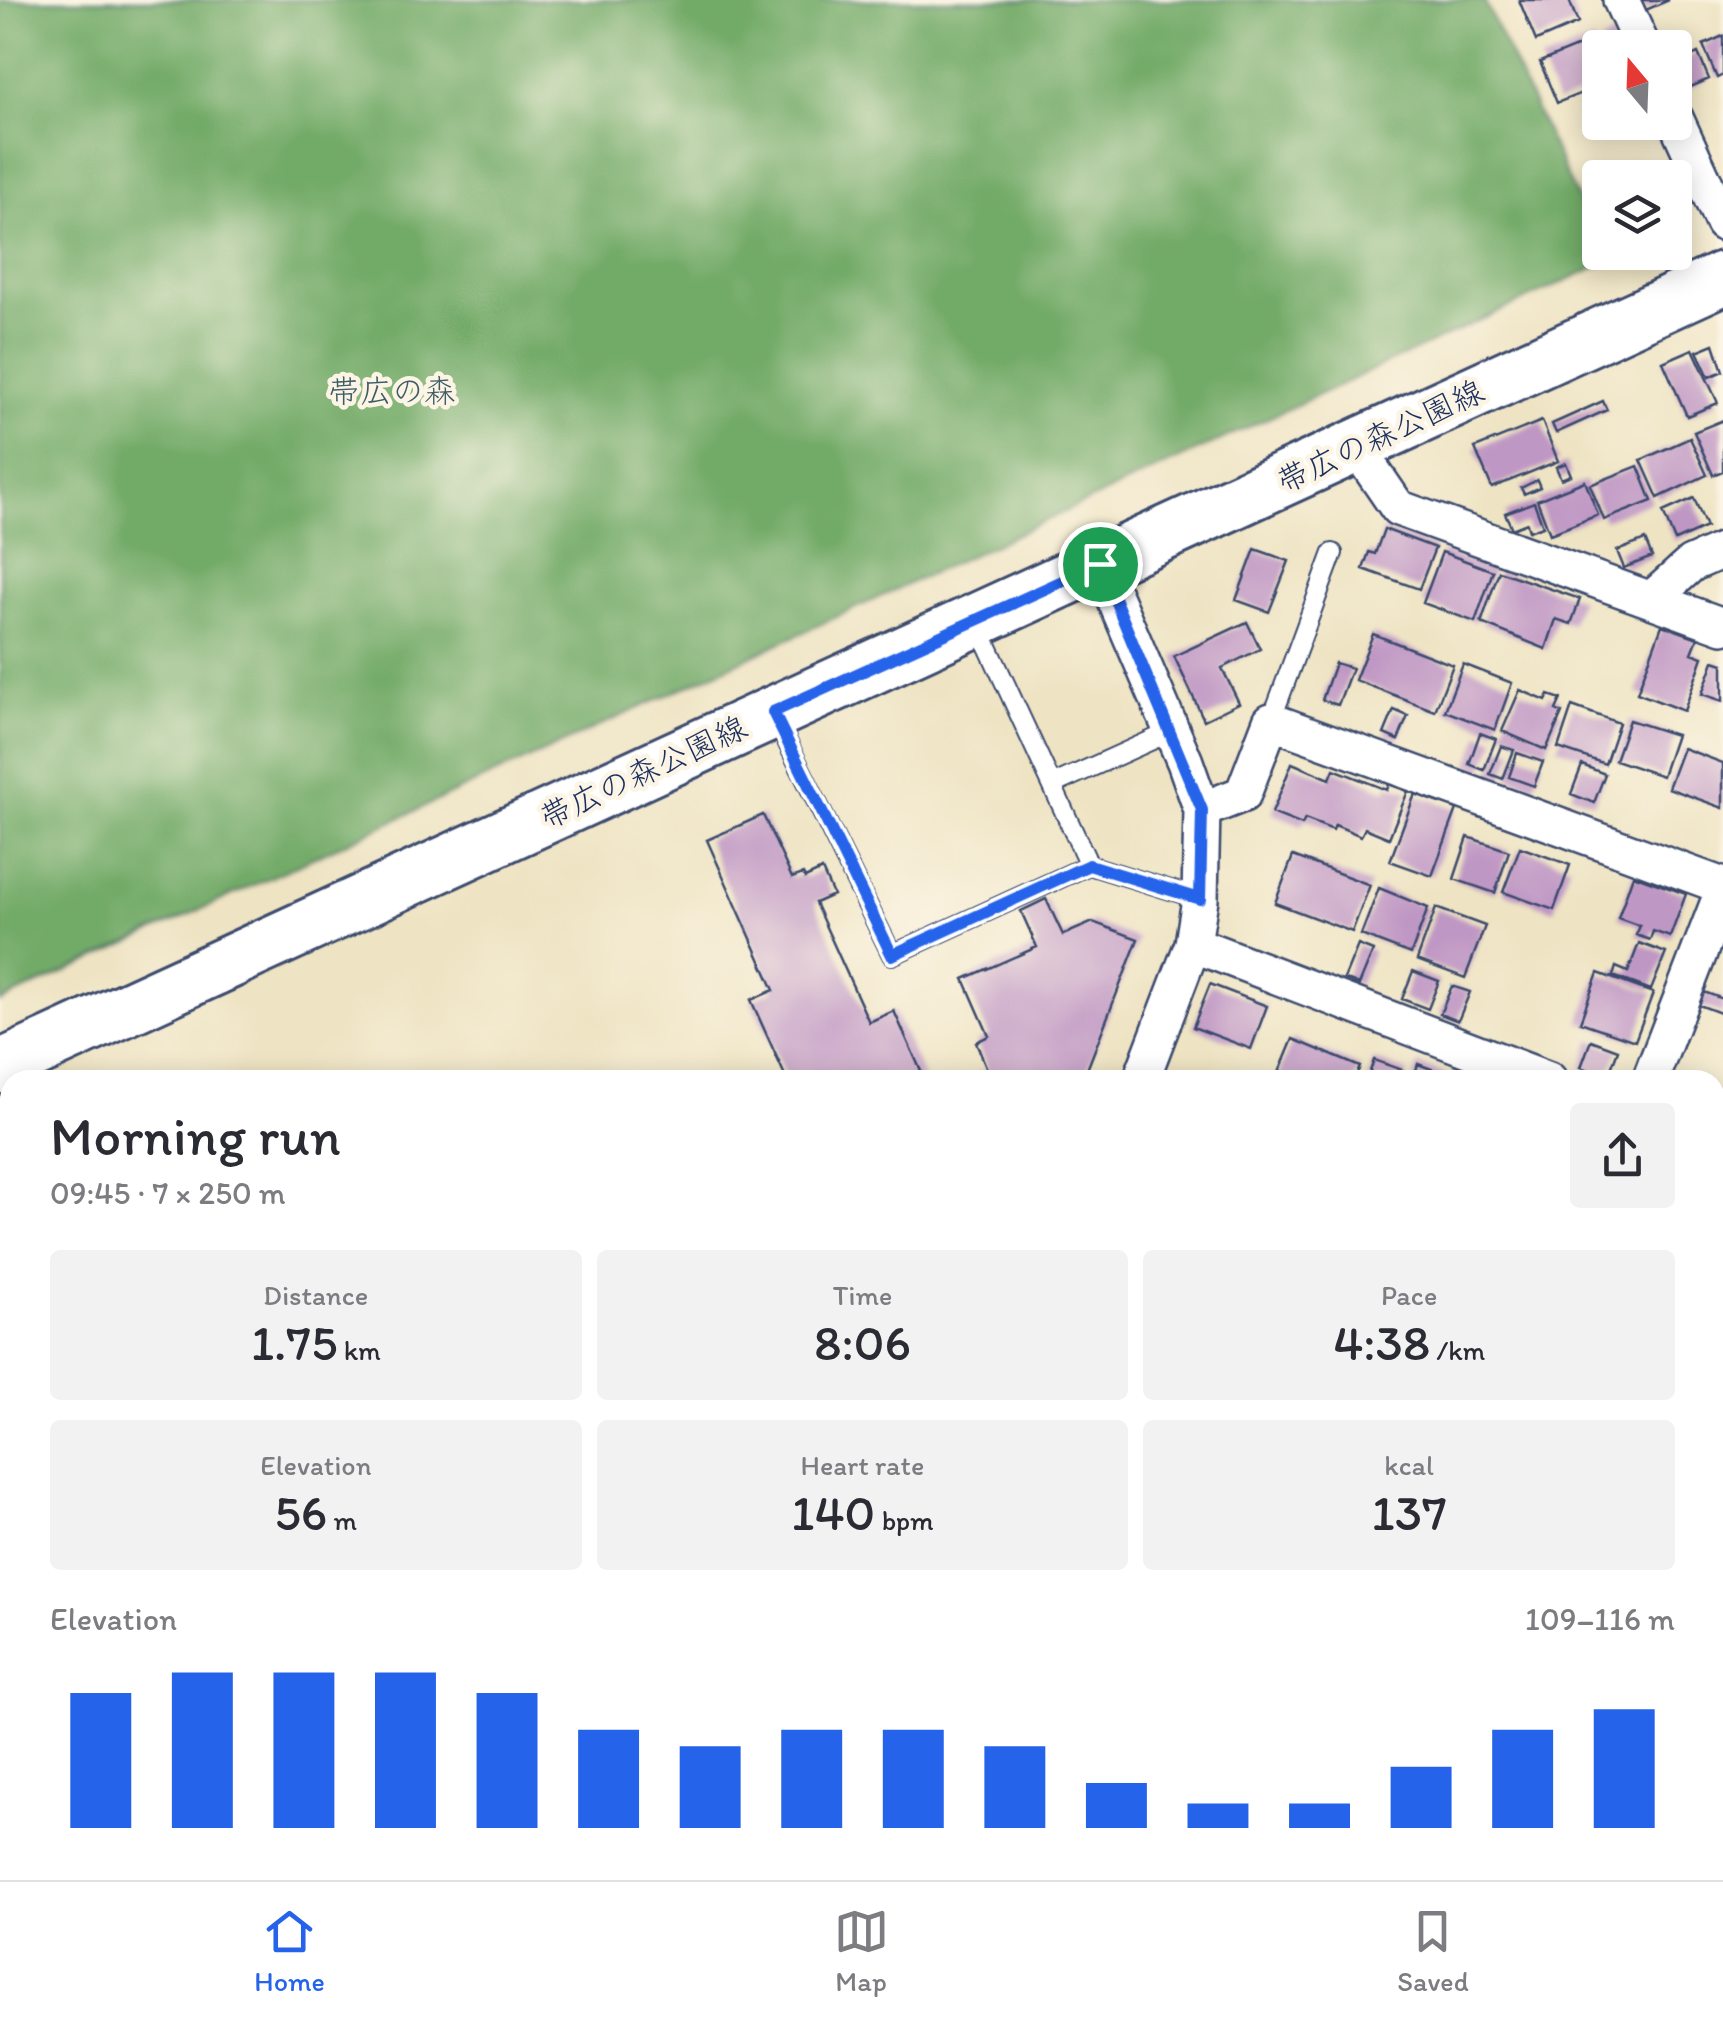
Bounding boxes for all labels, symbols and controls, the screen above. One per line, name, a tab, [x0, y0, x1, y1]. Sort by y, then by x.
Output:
north arrow	[1582, 30, 1692, 140]
map controls	[1582, 30, 1692, 270]
button: layers	[1582, 160, 1692, 270]
street label: 帯広の森公園線	[1270, 371, 1490, 501]
park label: 帯広の森	[328, 372, 456, 410]
pin	[1058, 522, 1143, 607]
icon: arrive	[1073, 537, 1128, 592]
street label: 帯広の森公園線	[533, 707, 753, 837]
text: Morning run	[50, 1103, 341, 1169]
button: share	[1570, 1103, 1675, 1208]
text: 09:45 · 7 × 250 m	[50, 1174, 286, 1212]
text: Distance	[263, 1278, 368, 1312]
text: Time	[833, 1278, 892, 1312]
text: Pace	[1381, 1278, 1437, 1312]
text: 1.75	[251, 1312, 337, 1373]
text: 8:06	[814, 1312, 911, 1373]
text: 4:38	[1333, 1312, 1430, 1373]
text: km	[337, 1333, 381, 1367]
text: /km	[1430, 1333, 1485, 1367]
text: Elevation	[260, 1448, 371, 1482]
text: Heart rate	[801, 1448, 924, 1482]
text: kcal	[1384, 1448, 1434, 1482]
text: 56	[275, 1482, 327, 1543]
text: 140	[791, 1482, 875, 1543]
text: 137	[1372, 1482, 1447, 1543]
text: m	[327, 1503, 357, 1537]
text: bpm	[875, 1503, 934, 1537]
text: Elevation	[50, 1600, 177, 1638]
text: 109–116 m	[1525, 1600, 1675, 1638]
tab: Home	[254, 1904, 325, 1998]
tab: Map	[834, 1904, 889, 1998]
tab: Saved	[1397, 1904, 1469, 1998]

